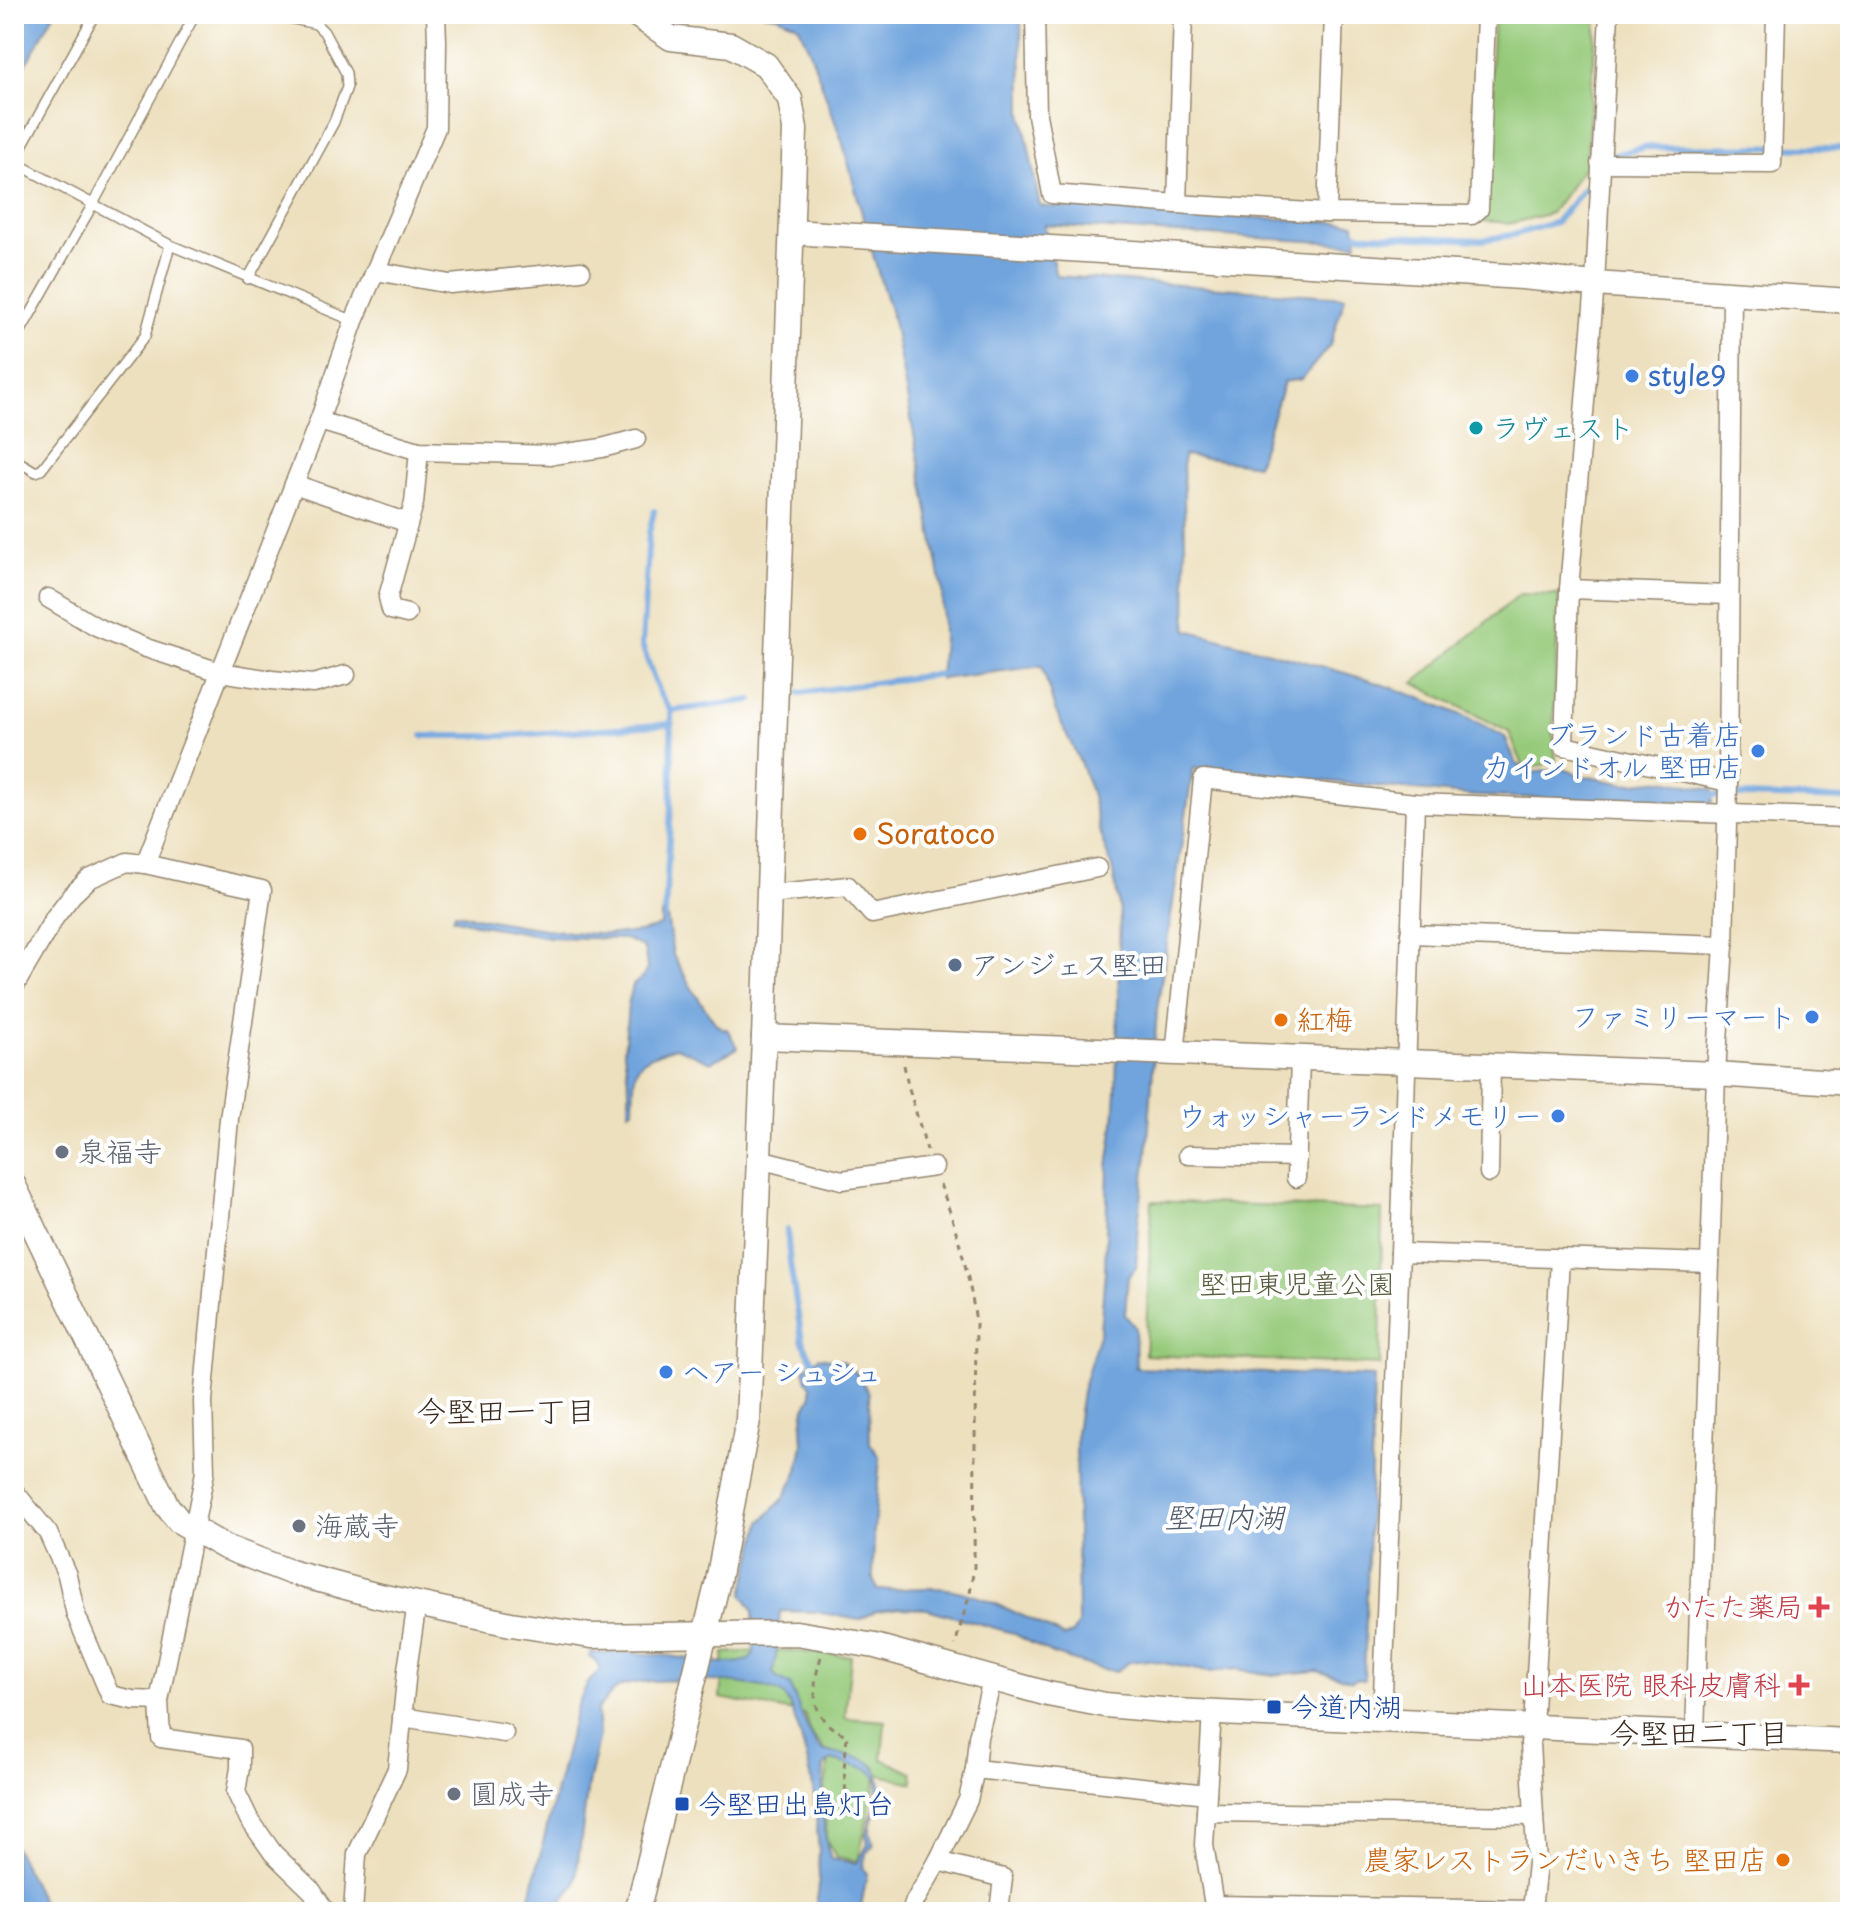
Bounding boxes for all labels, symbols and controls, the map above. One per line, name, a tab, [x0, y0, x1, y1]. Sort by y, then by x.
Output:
place label: style9	[1648, 353, 1726, 396]
marker: style9	[1623, 367, 1641, 385]
place label: ラヴェスト	[1492, 405, 1634, 448]
marker: ラヴェスト	[1467, 419, 1485, 437]
place label: ブランド古着店 カインドオル 堅田店	[1483, 712, 1742, 787]
marker: ブランド古着店 カインドオル 堅田店	[1749, 742, 1767, 760]
place label: Soratoco	[876, 811, 995, 854]
marker: Soratoco	[851, 825, 869, 843]
place label: アンジェス堅田	[971, 942, 1167, 985]
marker: アンジェス堅田	[946, 956, 964, 974]
place label: ファミリーマート	[1571, 994, 1796, 1037]
place label: 紅梅	[1297, 997, 1353, 1040]
marker: ファミリーマート	[1803, 1008, 1821, 1026]
marker: 紅梅	[1272, 1011, 1290, 1029]
place label: ウォッシャーランドメモリー	[1178, 1093, 1542, 1136]
marker: ウォッシャーランドメモリー	[1549, 1107, 1567, 1125]
place label: 泉福寺	[78, 1129, 162, 1172]
marker: 泉福寺	[53, 1143, 71, 1161]
park label: 堅田東児童公園	[1199, 1261, 1395, 1304]
place label: ヘアー シュシュ	[682, 1349, 883, 1392]
marker: ヘアー シュシュ	[657, 1363, 675, 1381]
district label: 今堅田一丁目	[416, 1387, 596, 1432]
water label: 堅田内湖	[1164, 1493, 1287, 1538]
place label: 海蔵寺	[315, 1503, 399, 1546]
marker: 海蔵寺	[290, 1517, 308, 1535]
place label: かたた薬局	[1663, 1584, 1803, 1627]
marker: かたた薬局	[1810, 1598, 1828, 1616]
place label: 山本医院 眼科皮膚科	[1520, 1662, 1781, 1705]
marker: 山本医院 眼科皮膚科	[1788, 1674, 1810, 1696]
place label: 今道内湖	[1290, 1684, 1402, 1727]
marker: 今道内湖	[1265, 1698, 1283, 1716]
district label: 今堅田二丁目	[1609, 1709, 1789, 1754]
place label: 圓成寺	[470, 1771, 554, 1814]
place label: 今堅田出島灯台	[698, 1781, 894, 1824]
marker: 圓成寺	[445, 1785, 463, 1803]
marker: 今堅田出島灯台	[673, 1795, 691, 1813]
place label: 農家レストランだいきち 堅田店	[1364, 1837, 1767, 1880]
marker: 農家レストランだいきち 堅田店	[1774, 1851, 1792, 1869]

